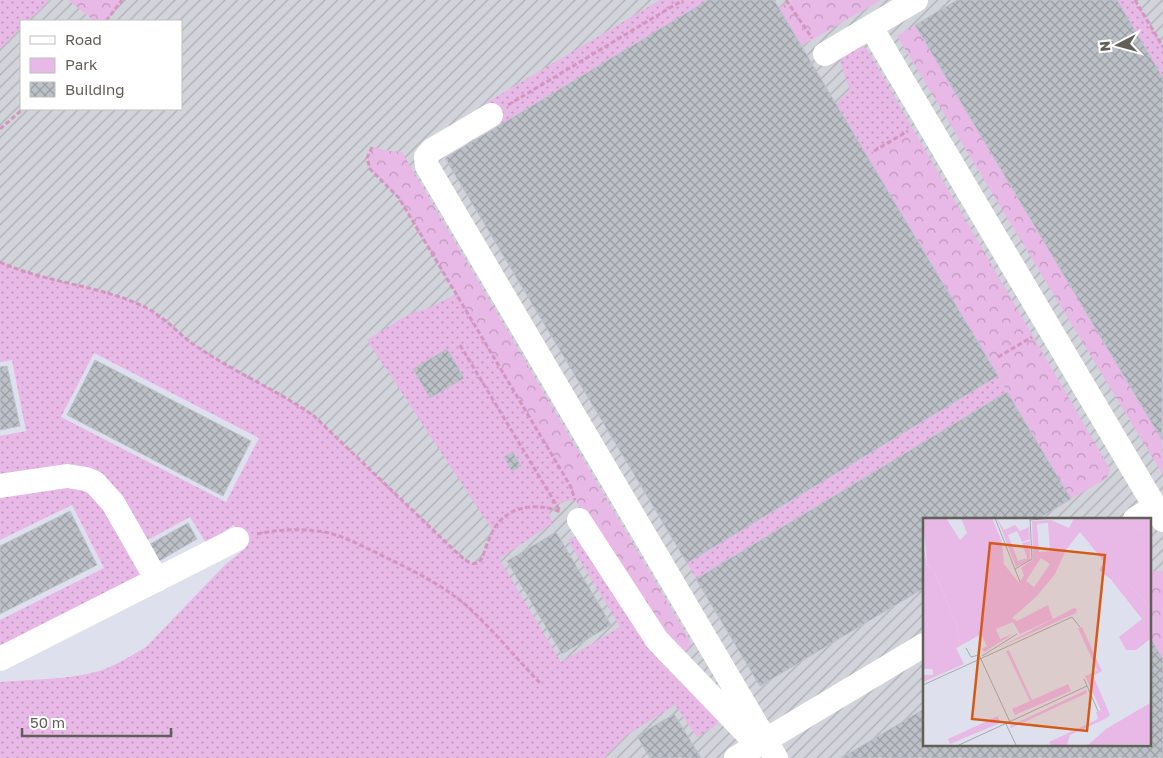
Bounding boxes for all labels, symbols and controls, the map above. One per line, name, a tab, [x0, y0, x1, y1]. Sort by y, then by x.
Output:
legend	[20, 20, 182, 110]
north arrow	[1093, 20, 1143, 70]
text: Road	[65, 30, 102, 48]
text: N	[1096, 40, 1114, 53]
text: Park	[65, 55, 98, 73]
text: Building	[65, 80, 125, 98]
inset map	[923, 518, 1150, 746]
scale bar	[22, 706, 171, 738]
text: 50 m	[30, 713, 65, 731]

